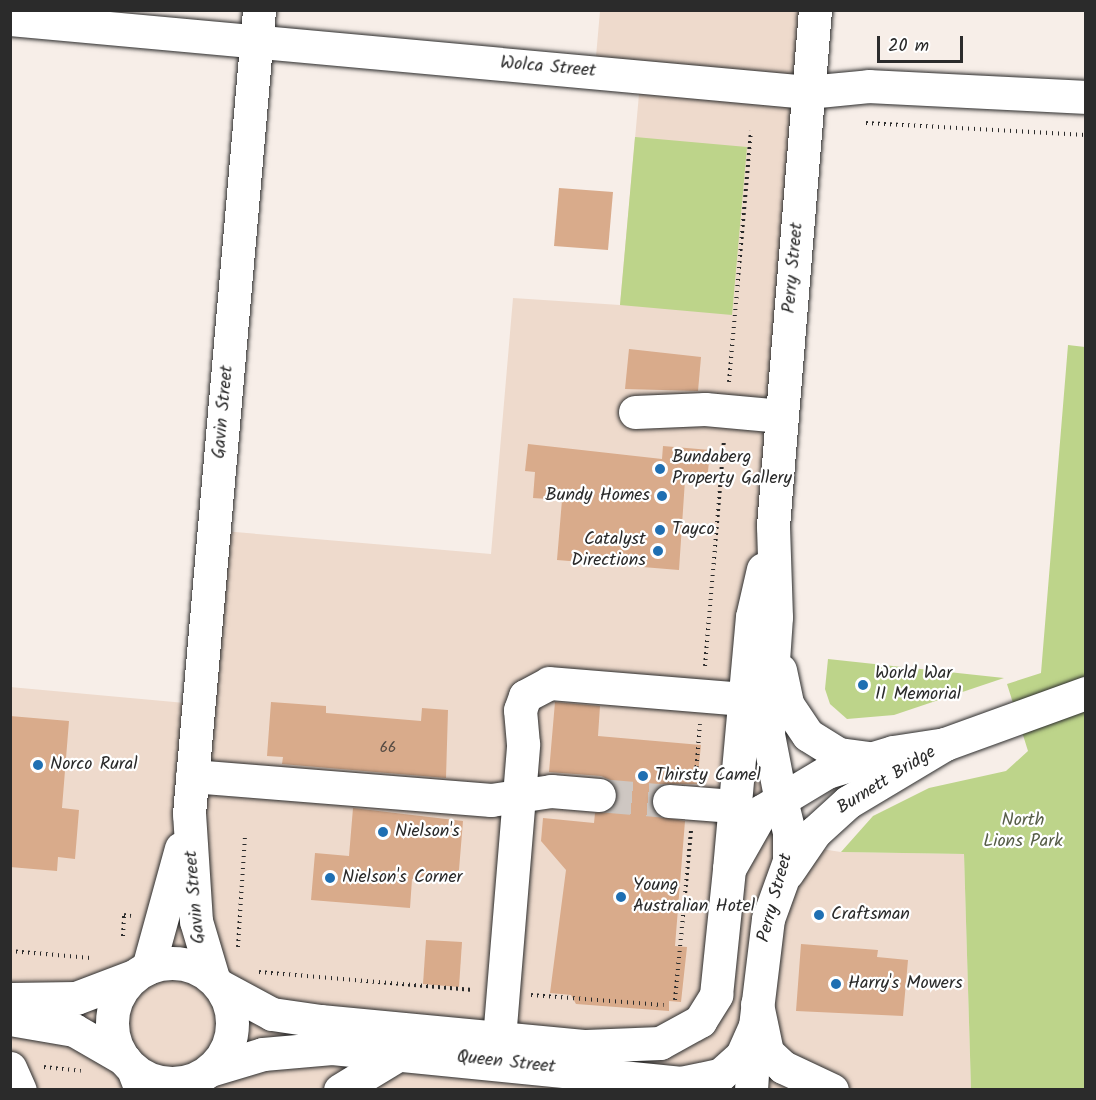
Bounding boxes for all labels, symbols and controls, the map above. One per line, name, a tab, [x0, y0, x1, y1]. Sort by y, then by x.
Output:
scale bar	[880, 24, 966, 62]
text: 20 m	[888, 32, 929, 61]
street label: Wolca Street	[499, 53, 597, 83]
street label: Perry Street	[779, 222, 809, 314]
street label: Gavin Street	[209, 364, 239, 460]
place label: Bundaberg Property Gallery	[672, 448, 792, 490]
marker: Bundaberg Property Gallery	[653, 462, 667, 476]
place label: Bundy Homes	[545, 485, 650, 507]
marker: Bundy Homes	[655, 489, 669, 503]
place label: Tayco	[672, 519, 715, 541]
marker: Tayco	[653, 523, 667, 537]
place label: Catalyst Directions	[571, 530, 646, 572]
marker: Catalyst Directions	[651, 544, 665, 558]
place label: World War II Memorial	[875, 664, 961, 706]
marker: World War II Memorial	[856, 678, 870, 692]
house number: 66	[380, 740, 396, 758]
street label: Burnett Bridge	[834, 742, 940, 820]
place label: Norco Rural	[50, 754, 138, 776]
marker: Norco Rural	[31, 758, 45, 772]
place label: Thirsty Camel	[655, 765, 761, 787]
marker: Thirsty Camel	[636, 769, 650, 783]
park label: North Lions Park	[983, 811, 1063, 854]
place label: Nielson's	[395, 821, 460, 843]
marker: Nielson's	[376, 825, 390, 839]
street label: Gavin Street	[181, 849, 211, 945]
street label: Perry Street	[754, 851, 798, 945]
place label: Nielson's Corner	[342, 867, 462, 889]
marker: Nielson's Corner	[323, 871, 337, 885]
place label: Young Australian Hotel	[633, 876, 755, 918]
marker: Young Australian Hotel	[614, 890, 628, 904]
place label: Craftsman	[831, 904, 910, 926]
marker: Craftsman	[812, 908, 826, 922]
place label: Harry's Mowers	[848, 973, 963, 995]
marker: Harry's Mowers	[829, 977, 843, 991]
street label: Queen Street	[456, 1047, 556, 1079]

